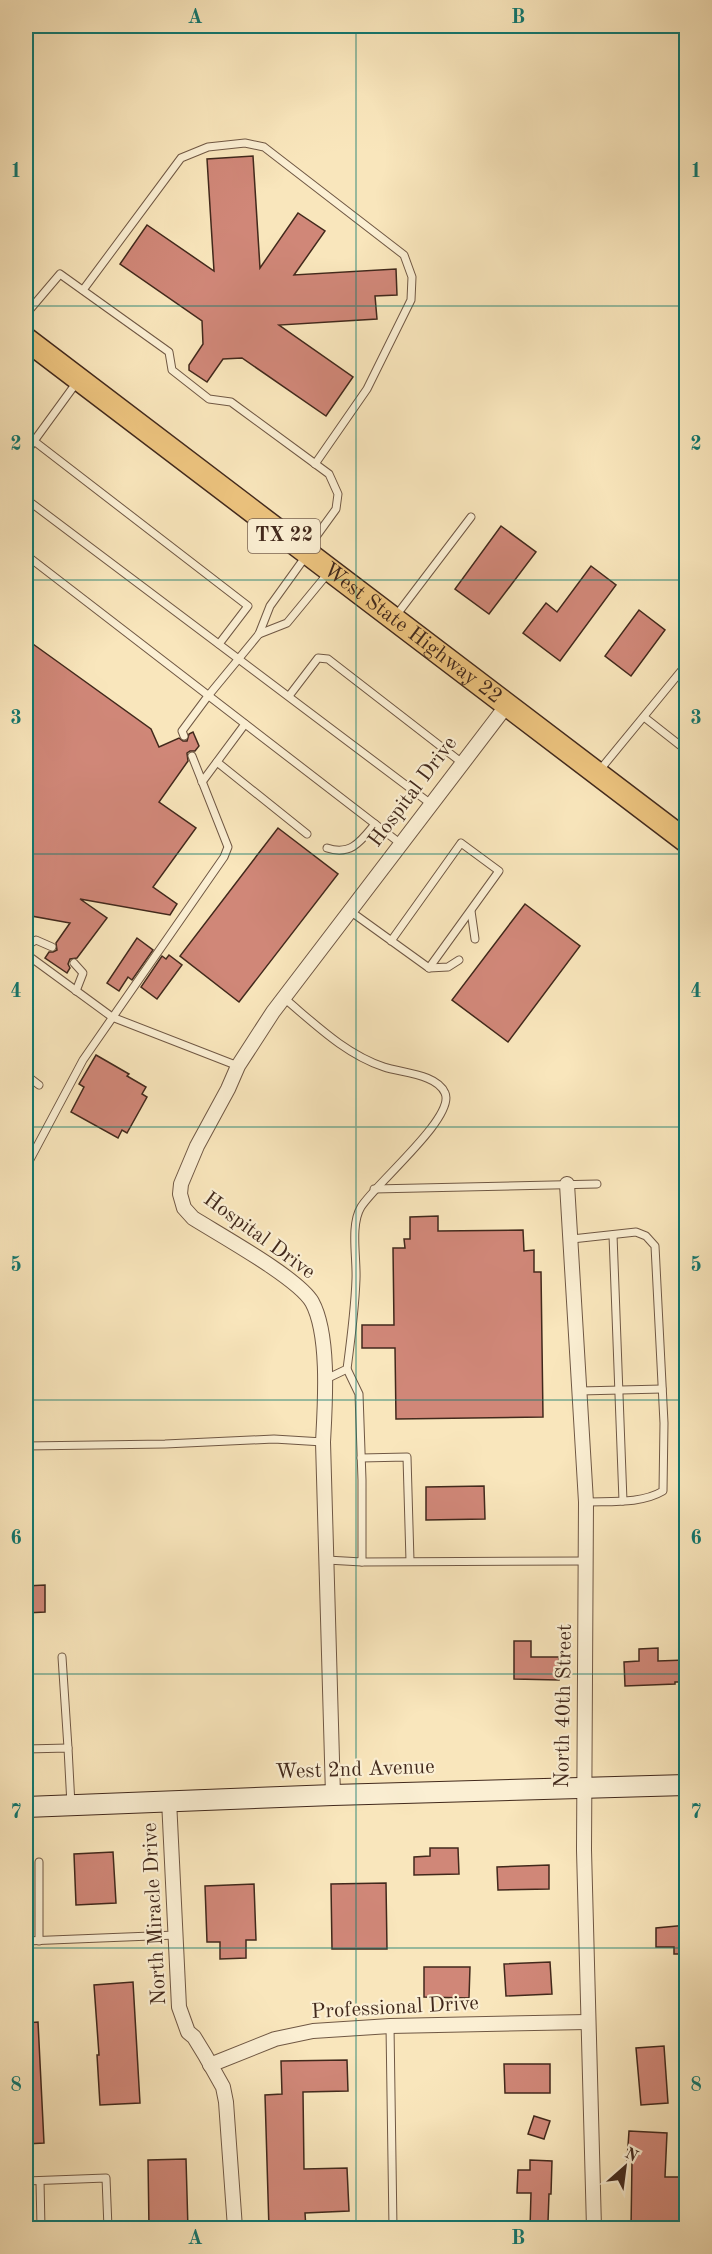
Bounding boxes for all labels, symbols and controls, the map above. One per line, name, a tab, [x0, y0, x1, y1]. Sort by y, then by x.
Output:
text: A	[187, 8, 203, 28]
text: B	[511, 8, 525, 28]
text: 1	[10, 162, 22, 182]
text: 1	[690, 162, 702, 182]
text: 2	[10, 435, 22, 455]
text: 2	[690, 435, 702, 455]
road number: TX 22	[248, 519, 320, 553]
street label: West State Highway 22	[320, 559, 506, 708]
text: 3	[10, 709, 22, 729]
text: 3	[690, 709, 702, 729]
street label: Hospital Drive	[365, 733, 461, 851]
text: 4	[10, 982, 22, 1002]
text: 4	[690, 982, 702, 1002]
street label: Hospital Drive	[199, 1189, 319, 1283]
text: 5	[10, 1255, 22, 1276]
text: 5	[690, 1255, 702, 1276]
text: 6	[10, 1529, 22, 1549]
text: 6	[690, 1529, 702, 1549]
street label: North 40th Street	[552, 1624, 576, 1788]
street label: West 2nd Avenue	[275, 1757, 435, 1783]
text: 7	[10, 1803, 22, 1823]
text: 7	[690, 1803, 702, 1823]
street label: North Miracle Drive	[140, 1822, 170, 2006]
street label: Professional Drive	[311, 1993, 479, 2023]
text: 8	[10, 2076, 22, 2096]
text: 8	[690, 2076, 702, 2096]
north arrow	[595, 2137, 655, 2197]
text: N	[622, 2146, 641, 2166]
text: A	[187, 2229, 203, 2249]
text: B	[511, 2229, 525, 2249]

